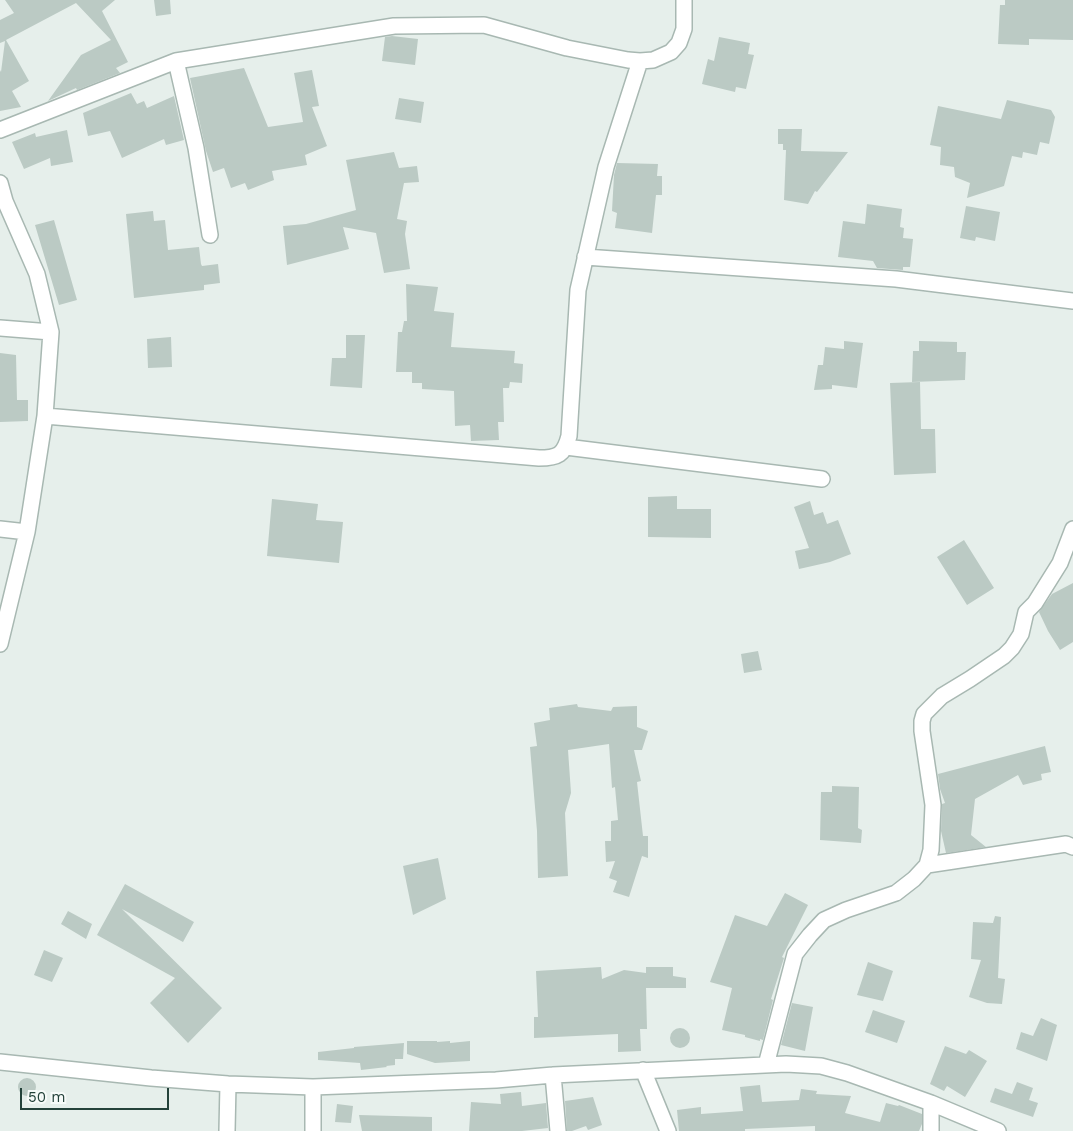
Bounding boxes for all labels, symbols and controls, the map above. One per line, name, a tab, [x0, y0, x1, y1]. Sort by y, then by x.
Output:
scale bar	[22, 1078, 171, 1110]
text: 50 m	[28, 1088, 65, 1106]

